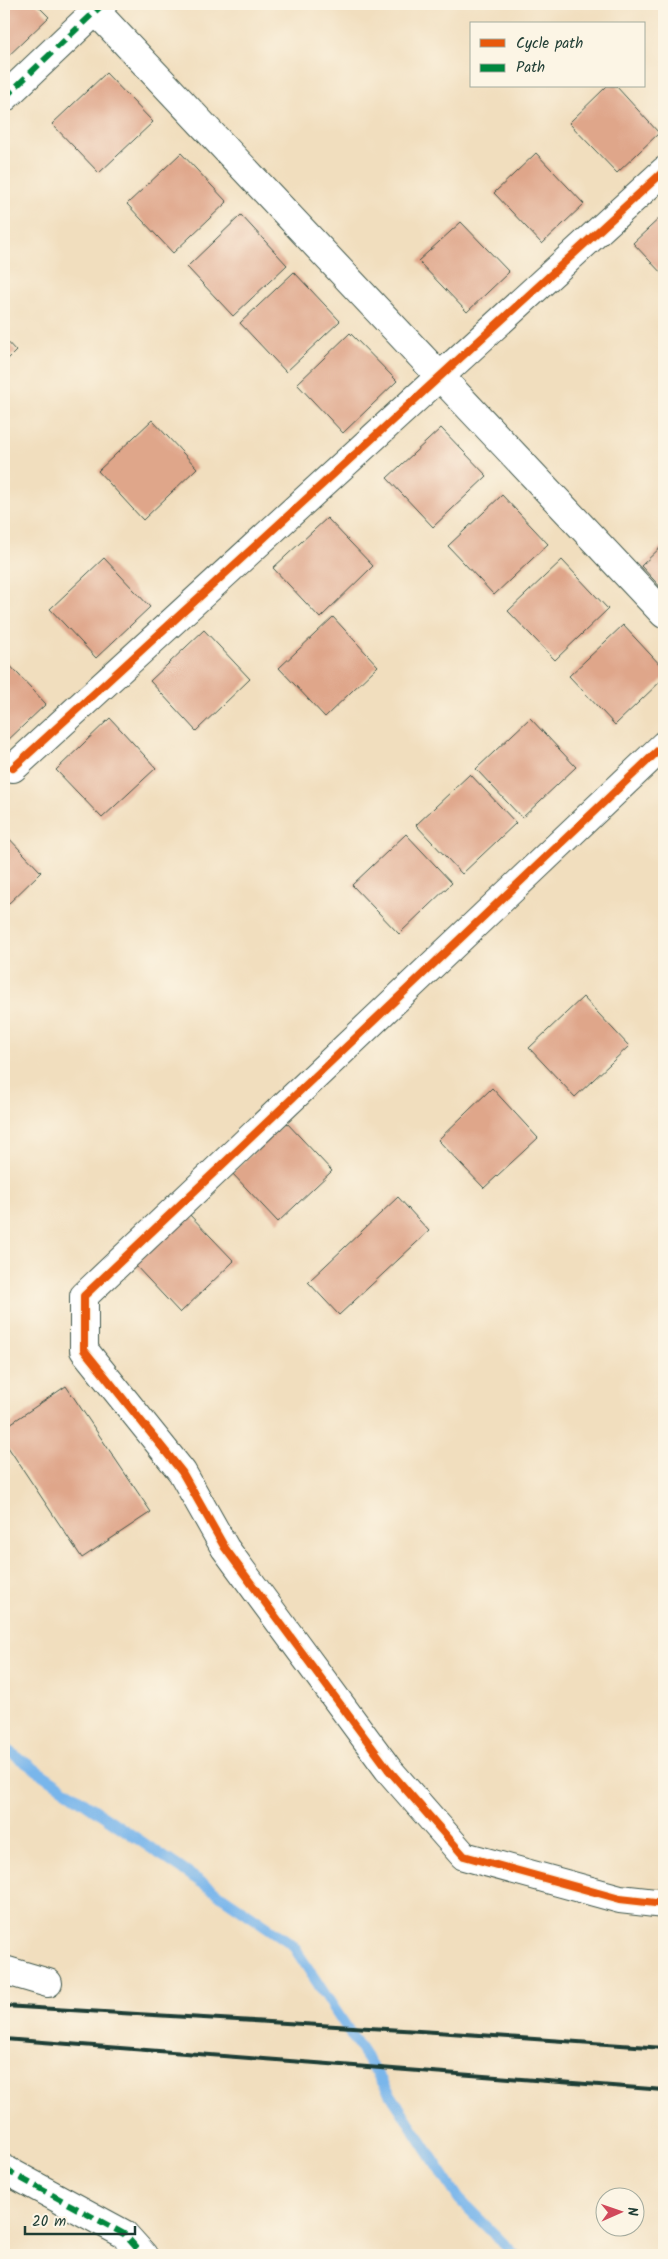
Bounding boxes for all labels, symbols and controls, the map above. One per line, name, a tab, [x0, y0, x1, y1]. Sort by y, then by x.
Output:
legend	[470, 22, 646, 88]
text: Cycle path	[516, 32, 583, 56]
text: Path	[516, 56, 545, 80]
north arrow	[596, 2186, 646, 2236]
scale bar	[25, 2204, 135, 2236]
text: N	[621, 2207, 643, 2217]
text: 20 m	[32, 2210, 66, 2234]

